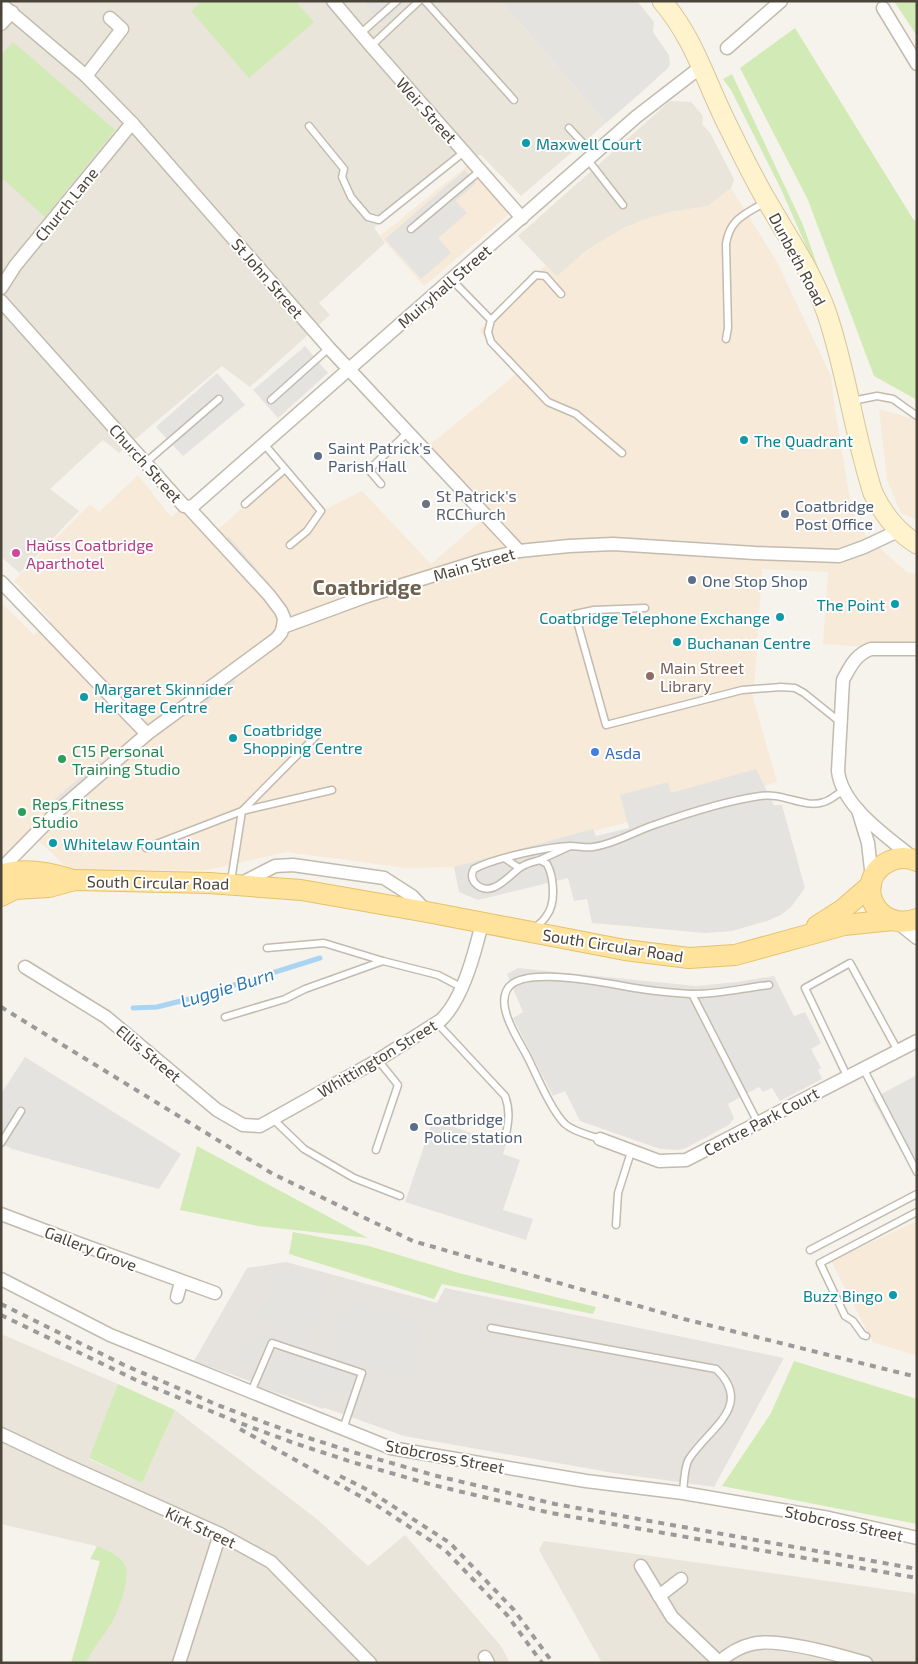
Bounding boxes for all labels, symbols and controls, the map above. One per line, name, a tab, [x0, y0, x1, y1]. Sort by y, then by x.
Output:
street label: Weir Street	[393, 73, 461, 147]
place label: Maxwell Court	[536, 134, 642, 153]
marker: Maxwell Court	[520, 137, 532, 149]
street label: Church Lane	[31, 163, 101, 245]
street label: Dunbeth Road	[766, 209, 830, 309]
street label: St John Street	[228, 234, 308, 322]
street label: Muiryhall Street	[394, 240, 494, 332]
street label: Church Street	[106, 420, 186, 506]
place label: The Quadrant	[754, 431, 853, 451]
marker: The Quadrant	[738, 434, 750, 446]
place label: Saint Patrick's Parish Hall	[328, 438, 431, 475]
marker: Saint Patrick's Parish Hall	[312, 450, 324, 462]
place label: St Patrick's RCChurch	[436, 486, 517, 523]
place label: Coatbridge Post Office	[795, 496, 874, 533]
marker: St Patrick's RCChurch	[420, 498, 432, 510]
marker: Coatbridge Post Office	[779, 508, 791, 520]
place label: Haŭss Coatbridge Aparthotel	[26, 535, 154, 572]
street label: Main Street	[431, 543, 517, 585]
marker: Haŭss Coatbridge Aparthotel	[10, 547, 22, 559]
place label: One Stop Shop	[702, 571, 808, 590]
district label: Coatbridge	[312, 574, 422, 599]
marker: One Stop Shop	[686, 574, 698, 586]
place label: The Point	[816, 595, 885, 614]
marker: The Point	[889, 598, 901, 610]
place label: Coatbridge Telephone Exchange	[539, 608, 770, 627]
marker: Coatbridge Telephone Exchange	[774, 611, 786, 623]
place label: Buchanan Centre	[687, 633, 811, 652]
marker: Buchanan Centre	[671, 636, 683, 648]
place label: Main Street Library	[660, 658, 744, 695]
marker: Main Street Library	[644, 670, 656, 682]
place label: Margaret Skinnider Heritage Centre	[94, 679, 234, 716]
marker: Margaret Skinnider Heritage Centre	[78, 691, 90, 703]
place label: Coatbridge Shopping Centre	[243, 720, 363, 757]
marker: Coatbridge Shopping Centre	[227, 732, 239, 744]
place label: C15 Personal Training Studio	[72, 741, 180, 778]
place label: Asda	[605, 743, 641, 762]
marker: Asda	[589, 746, 601, 758]
marker: C15 Personal Training Studio	[56, 753, 68, 765]
place label: Reps Fitness Studio	[32, 794, 124, 831]
marker: Reps Fitness Studio	[16, 806, 28, 818]
place label: Whitelaw Fountain	[63, 834, 200, 853]
marker: Whitelaw Fountain	[47, 837, 59, 849]
street label: South Circular Road	[87, 871, 229, 893]
street label: South Circular Road	[541, 924, 685, 966]
water label: Luggie Burn	[177, 962, 277, 1012]
street label: Whittington Street	[314, 1015, 440, 1101]
street label: Ellis Street	[113, 1020, 185, 1086]
street label: Centre Park Court	[700, 1083, 822, 1159]
place label: Coatbridge Police station	[424, 1109, 522, 1146]
marker: Coatbridge Police station	[408, 1121, 420, 1133]
street label: Gallery Grove	[42, 1222, 140, 1274]
place label: Buzz Bingo	[803, 1286, 883, 1305]
marker: Buzz Bingo	[887, 1289, 899, 1301]
street label: Stobcross Street	[384, 1435, 506, 1477]
street label: Stobcross Street	[783, 1501, 905, 1545]
street label: Kirk Street	[163, 1502, 239, 1552]

